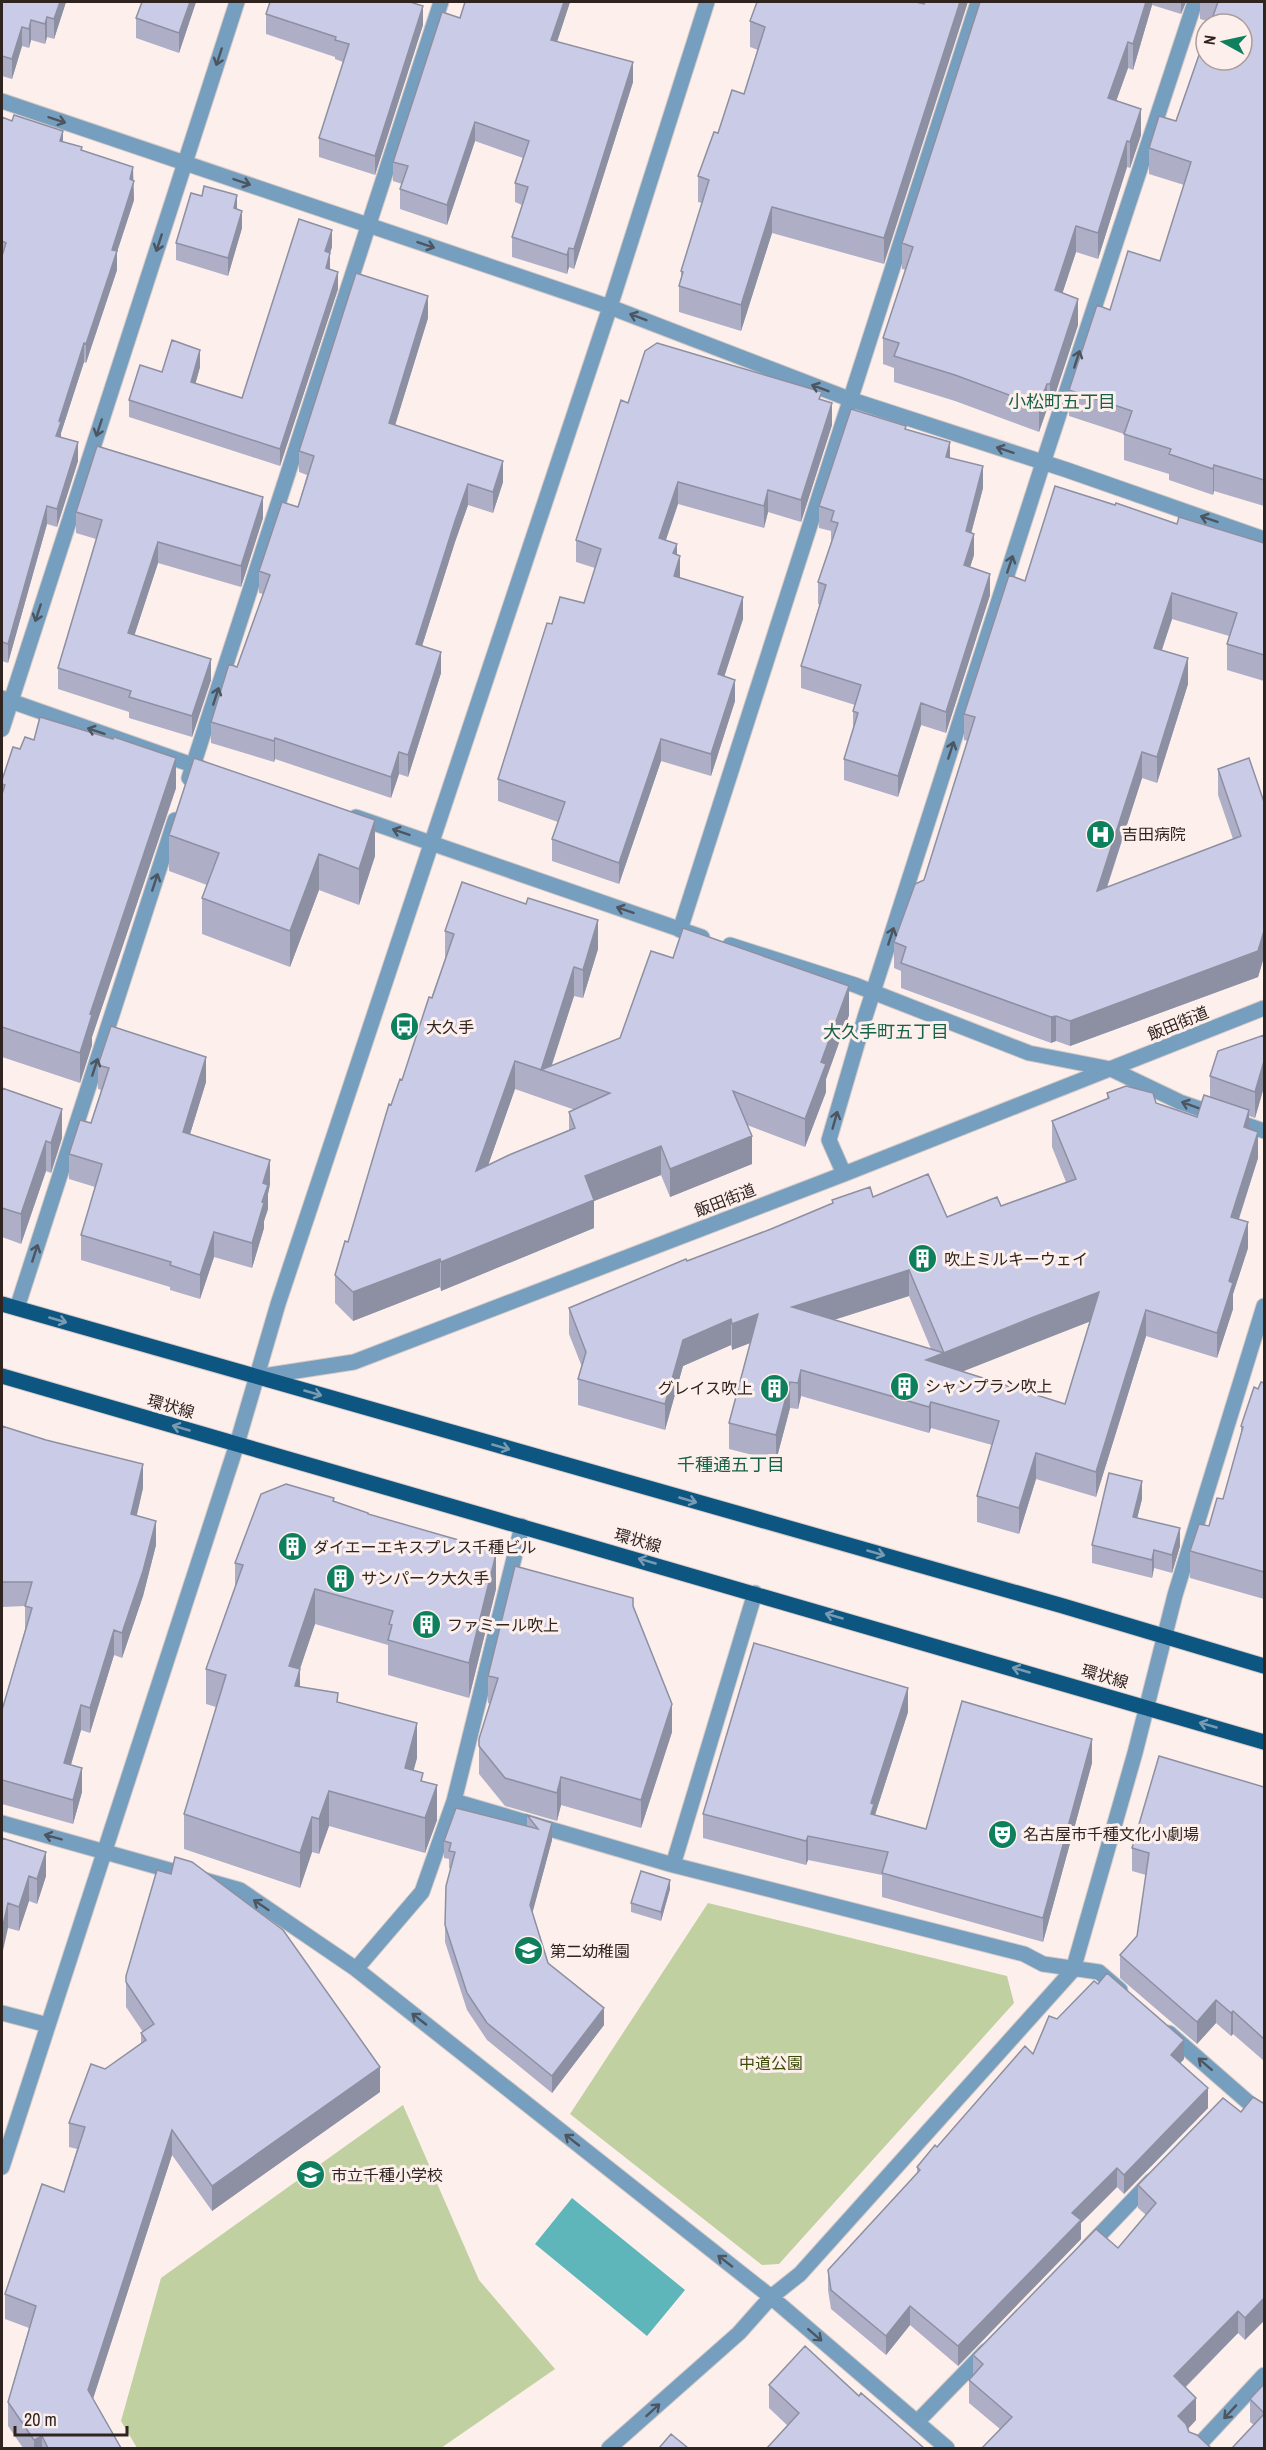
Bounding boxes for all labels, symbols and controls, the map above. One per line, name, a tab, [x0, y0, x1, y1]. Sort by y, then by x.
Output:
north arrow	[1194, 12, 1254, 72]
text: N	[1198, 34, 1221, 46]
one-way arrow	[213, 47, 224, 66]
one-way arrow	[47, 115, 66, 126]
one-way arrow	[232, 177, 251, 188]
one-way arrow	[153, 233, 164, 252]
one-way arrow	[416, 240, 435, 251]
one-way arrow	[629, 311, 648, 322]
one-way arrow	[1072, 350, 1083, 369]
one-way arrow	[811, 382, 830, 393]
district label: 小松町五丁目	[1008, 389, 1116, 414]
one-way arrow	[92, 418, 103, 437]
one-way arrow	[996, 444, 1015, 455]
one-way arrow	[1200, 513, 1219, 524]
one-way arrow	[1005, 555, 1016, 574]
one-way arrow	[32, 603, 43, 622]
one-way arrow	[211, 687, 222, 706]
one-way arrow	[87, 725, 106, 736]
one-way arrow	[946, 741, 957, 760]
hospital icon: 吉田病院	[1085, 818, 1117, 850]
place label: 吉田病院	[1122, 823, 1186, 845]
one-way arrow	[392, 826, 411, 837]
one-way arrow	[151, 873, 162, 892]
one-way arrow	[616, 904, 635, 915]
one-way arrow	[886, 927, 897, 946]
street label: 飯田街道	[1144, 1001, 1212, 1045]
bus stop icon: 大久手	[389, 1011, 421, 1043]
place label: 大久手	[426, 1016, 474, 1038]
district label: 大久手町五丁目	[823, 1019, 949, 1044]
one-way arrow	[90, 1058, 101, 1077]
one-way arrow	[1181, 1098, 1199, 1109]
one-way arrow	[830, 1111, 841, 1130]
street label: 飯田街道	[691, 1178, 759, 1222]
building icon: 吹上ミルキーウェイ	[907, 1243, 939, 1275]
one-way arrow	[30, 1244, 41, 1263]
place label: 吹上ミルキーウェイ	[944, 1248, 1088, 1270]
one-way arrow	[48, 1315, 67, 1326]
building icon: シャンプラン吹上	[888, 1370, 920, 1402]
building icon: グレイス吹上	[758, 1372, 790, 1404]
place label: シャンプラン吹上	[925, 1375, 1053, 1397]
place label: グレイス吹上	[657, 1377, 753, 1399]
one-way arrow	[303, 1388, 322, 1400]
street label: 環状線	[145, 1389, 197, 1423]
one-way arrow	[172, 1422, 191, 1433]
one-way arrow	[491, 1441, 510, 1453]
district label: 千種通五丁目	[677, 1452, 785, 1477]
one-way arrow	[678, 1494, 697, 1506]
street label: 環状線	[612, 1523, 664, 1557]
building icon: ダイエーエキスプレス千種ビル	[276, 1531, 308, 1563]
place label: ダイエーエキスプレス千種ビル	[313, 1536, 536, 1558]
one-way arrow	[866, 1548, 885, 1559]
one-way arrow	[638, 1555, 657, 1567]
building icon: サンパーク大久手	[324, 1562, 356, 1594]
place label: サンパーク大久手	[361, 1567, 489, 1589]
building icon: ファミール吹上	[410, 1609, 442, 1641]
one-way arrow	[825, 1610, 844, 1621]
place label: ファミール吹上	[447, 1614, 559, 1636]
street label: 環状線	[1079, 1659, 1131, 1693]
one-way arrow	[1012, 1664, 1031, 1675]
one-way arrow	[1199, 1719, 1218, 1730]
theatre icon: 名古屋市千種文化小劇場	[986, 1818, 1018, 1850]
place label: 名古屋市千種文化小劇場	[1023, 1823, 1199, 1845]
one-way arrow	[44, 1831, 63, 1842]
one-way arrow	[254, 1899, 270, 1911]
school or university icon: 第二幼稚園	[513, 1935, 545, 1967]
place label: 第二幼稚園	[550, 1940, 630, 1962]
one-way arrow	[411, 2013, 427, 2026]
park label: 中道公園	[739, 2052, 803, 2074]
one-way arrow	[1198, 2057, 1213, 2071]
one-way arrow	[564, 2134, 580, 2147]
school or university icon: 市立千種小学校	[294, 2159, 326, 2191]
place label: 市立千種小学校	[331, 2164, 443, 2186]
one-way arrow	[717, 2255, 733, 2268]
one-way arrow	[807, 2328, 822, 2342]
scale bar	[15, 2399, 128, 2437]
one-way arrow	[645, 2403, 660, 2417]
one-way arrow	[1223, 2404, 1237, 2419]
text: 20 m	[24, 2407, 57, 2432]

